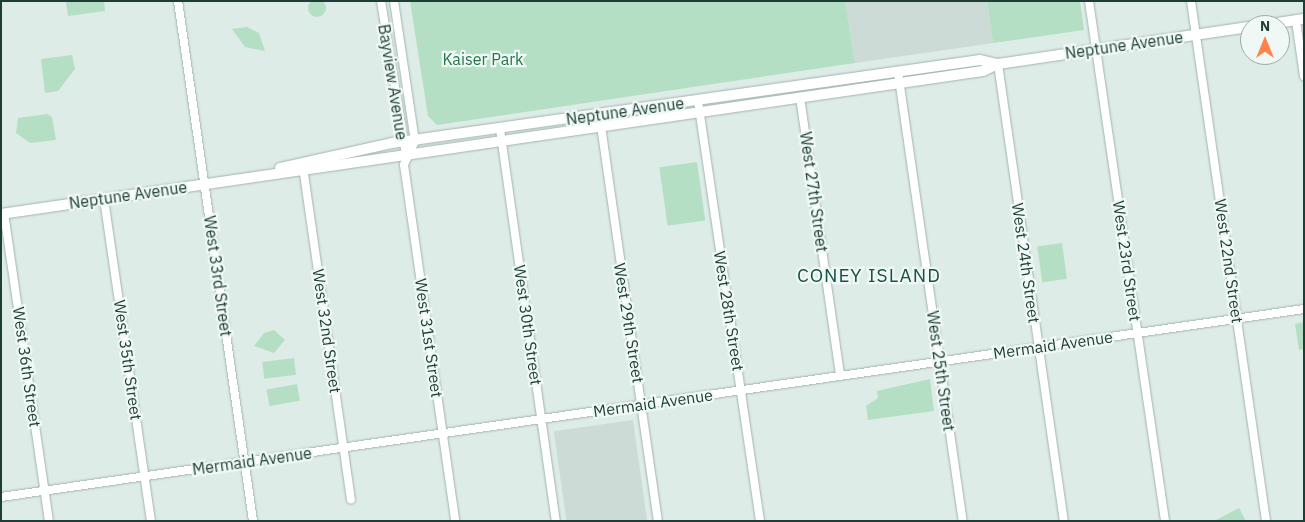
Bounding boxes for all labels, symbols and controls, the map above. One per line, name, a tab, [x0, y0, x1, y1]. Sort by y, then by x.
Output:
north arrow	[1240, 15, 1290, 65]
text: N	[1260, 17, 1270, 35]
street label: Bayview Avenue	[374, 23, 412, 141]
street label: Neptune Avenue	[1064, 27, 1184, 63]
park label: Kaiser Park	[442, 49, 524, 69]
street label: Neptune Avenue	[565, 93, 685, 129]
street label: West 27th Street	[796, 131, 832, 253]
street label: Neptune Avenue	[68, 177, 188, 213]
street label: West 22nd Street	[1211, 198, 1247, 324]
street label: West 23rd Street	[1109, 199, 1145, 323]
street label: West 24th Street	[1008, 202, 1044, 324]
street label: West 33rd Street	[200, 214, 236, 338]
street label: West 28th Street	[710, 250, 748, 372]
street label: West 29th Street	[610, 262, 648, 384]
street label: West 30th Street	[510, 264, 546, 386]
district label: CONEY ISLAND	[796, 265, 942, 287]
street label: West 32nd Street	[309, 268, 345, 394]
street label: West 31st Street	[411, 277, 447, 399]
street label: West 35th Street	[110, 299, 146, 421]
street label: West 36th Street	[9, 306, 45, 428]
street label: West 25th Street	[923, 310, 959, 432]
street label: Mermaid Avenue	[992, 327, 1114, 363]
street label: Mermaid Avenue	[592, 385, 714, 421]
street label: Mermaid Avenue	[191, 443, 313, 479]

